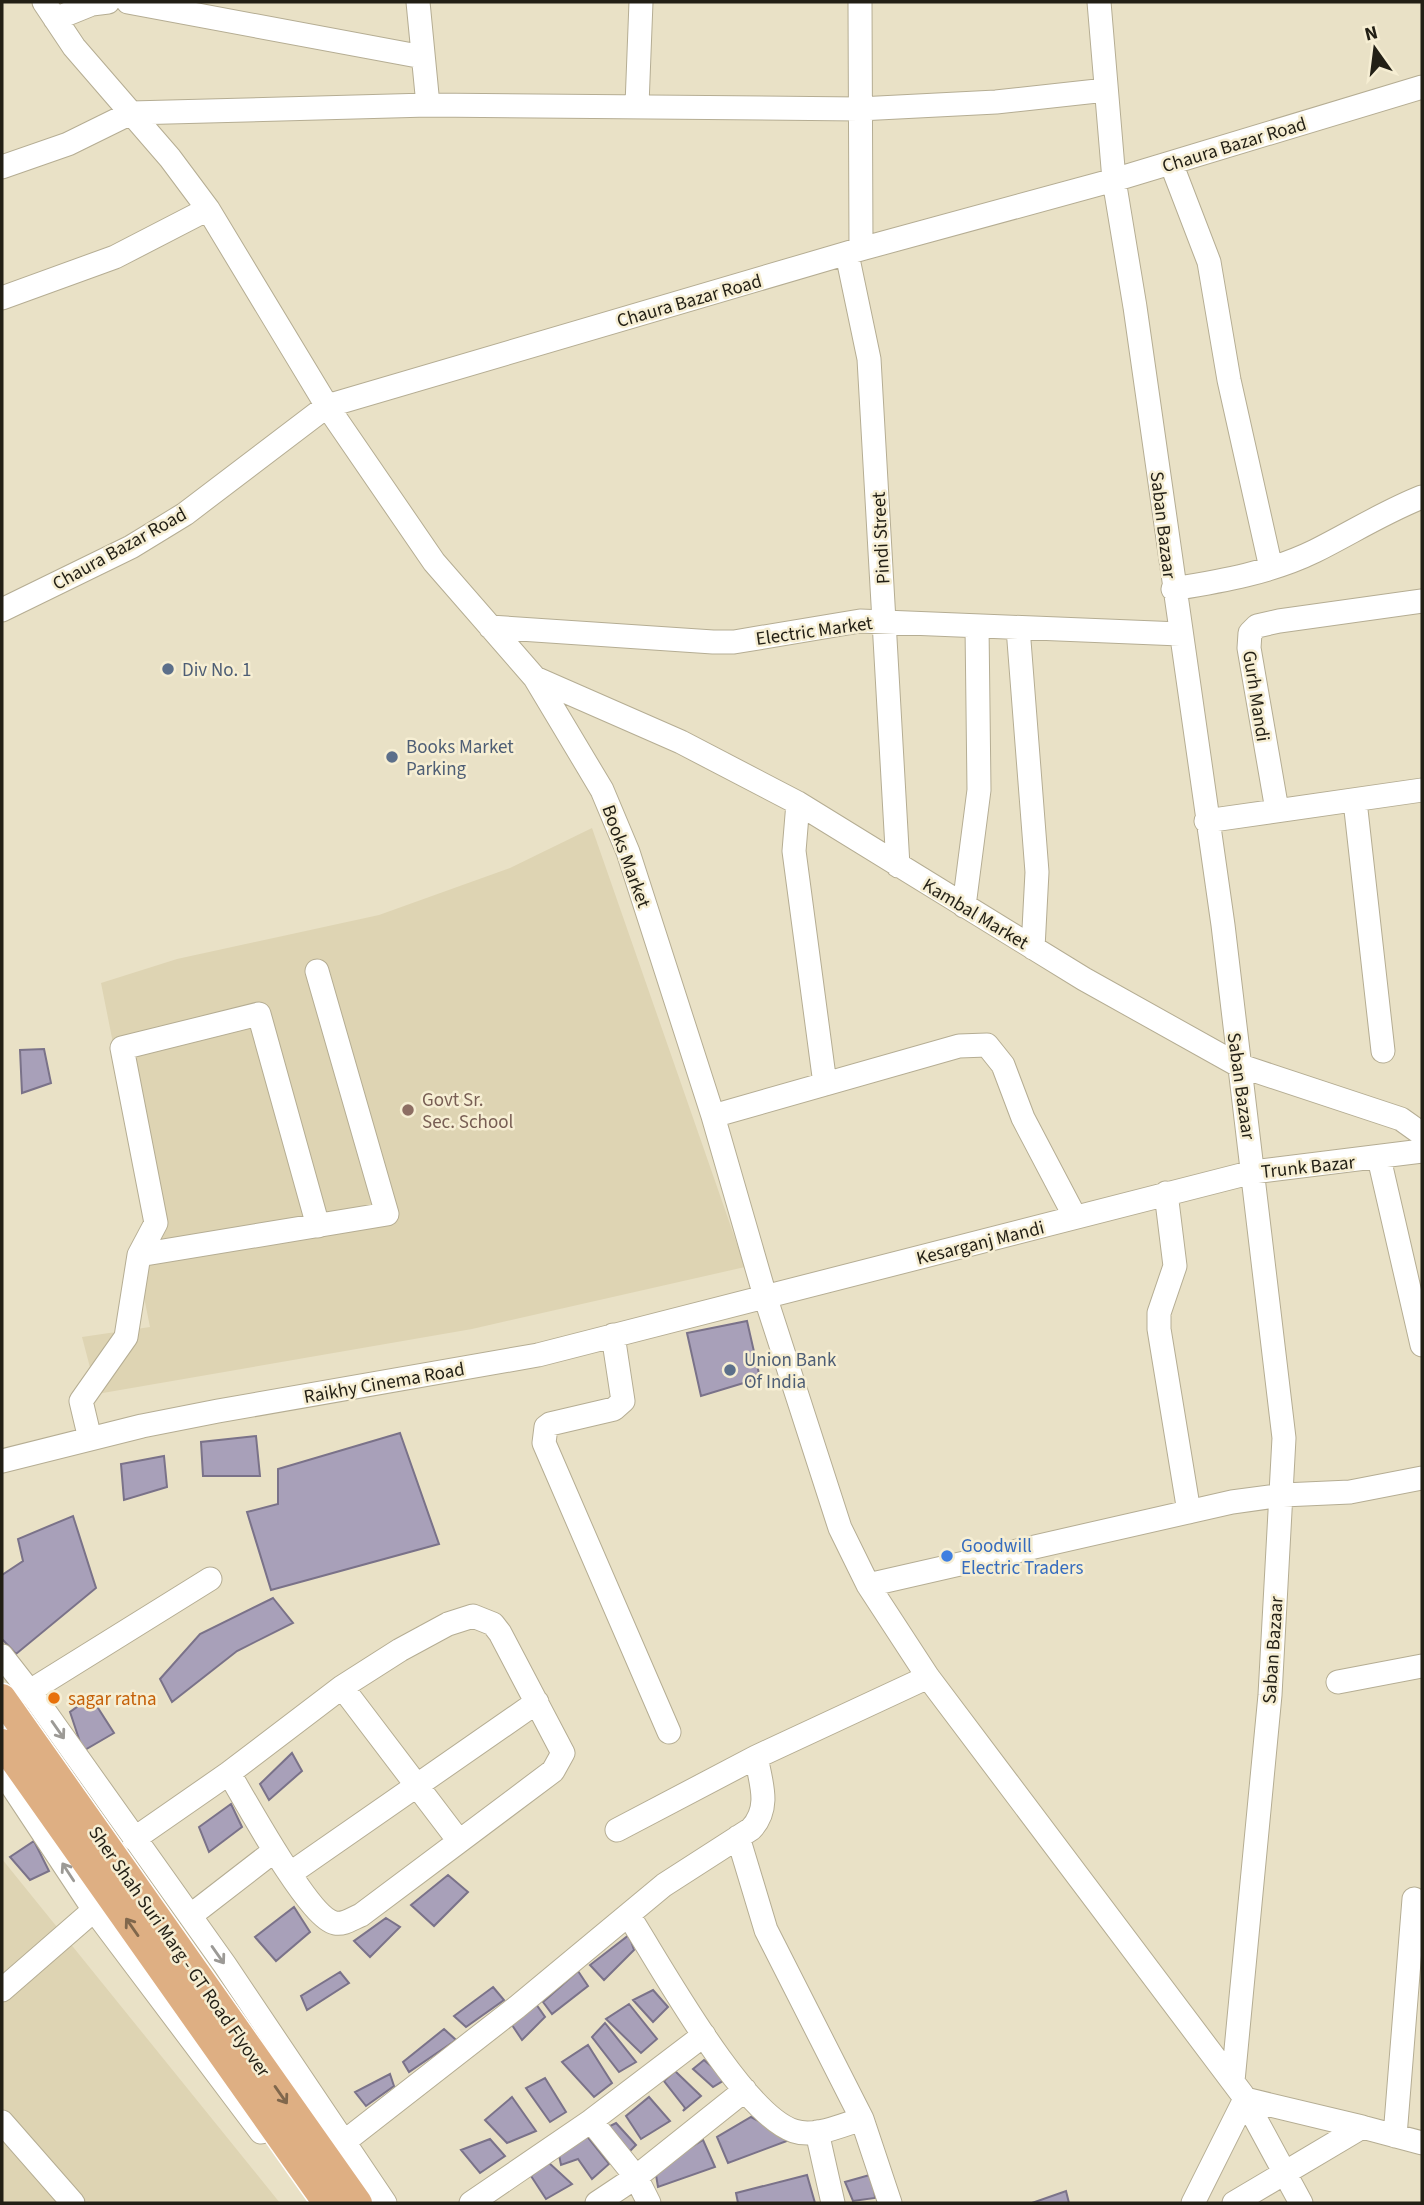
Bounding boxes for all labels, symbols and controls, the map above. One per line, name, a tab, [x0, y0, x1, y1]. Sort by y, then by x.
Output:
north arrow	[1340, 14, 1410, 84]
text: N	[1362, 19, 1381, 49]
street label: Chaura Bazar Road	[1159, 111, 1310, 180]
street label: Chaura Bazar Road	[614, 268, 765, 335]
street label: Saban Bazaar	[1143, 470, 1183, 581]
street label: Pindi Street	[866, 490, 897, 585]
street label: Chaura Bazar Road	[48, 501, 192, 597]
street label: Electric Market	[754, 610, 875, 653]
street label: Gurh Mandi	[1235, 649, 1276, 744]
place label: Div No. 1	[182, 657, 251, 684]
marker: Div No. 1	[160, 661, 176, 677]
place label: Books Market Parking	[406, 734, 514, 783]
marker: Books Market Parking	[384, 749, 400, 765]
street label: Books Market	[594, 801, 657, 912]
street label: Kambal Market	[917, 872, 1034, 957]
street label: Saban Bazaar	[1220, 1031, 1261, 1142]
place label: Govt Sr. Sec. School	[422, 1087, 514, 1136]
marker: Govt Sr. Sec. School	[400, 1102, 416, 1118]
street label: Trunk Bazar	[1260, 1149, 1357, 1186]
street label: Kesarganj Mandi	[914, 1215, 1047, 1272]
place label: Union Bank Of India	[744, 1347, 837, 1396]
street label: Raikhy Cinema Road	[302, 1356, 467, 1411]
marker: Union Bank Of India	[722, 1362, 738, 1378]
place label: Goodwill Electric Traders	[961, 1533, 1083, 1582]
marker: Goodwill Electric Traders	[939, 1548, 955, 1564]
street label: Saban Bazaar	[1256, 1595, 1291, 1705]
place label: sagar ratna	[68, 1686, 157, 1713]
marker: sagar ratna	[46, 1690, 62, 1706]
one-way arrow	[51, 1720, 65, 1739]
street label: Sher Shah Suri Marg - GT Road Flyover	[81, 1821, 276, 2083]
one-way arrow	[61, 1862, 75, 1882]
one-way arrow	[125, 1918, 139, 1937]
one-way arrow	[211, 1945, 225, 1964]
one-way arrow	[274, 2085, 288, 2104]

